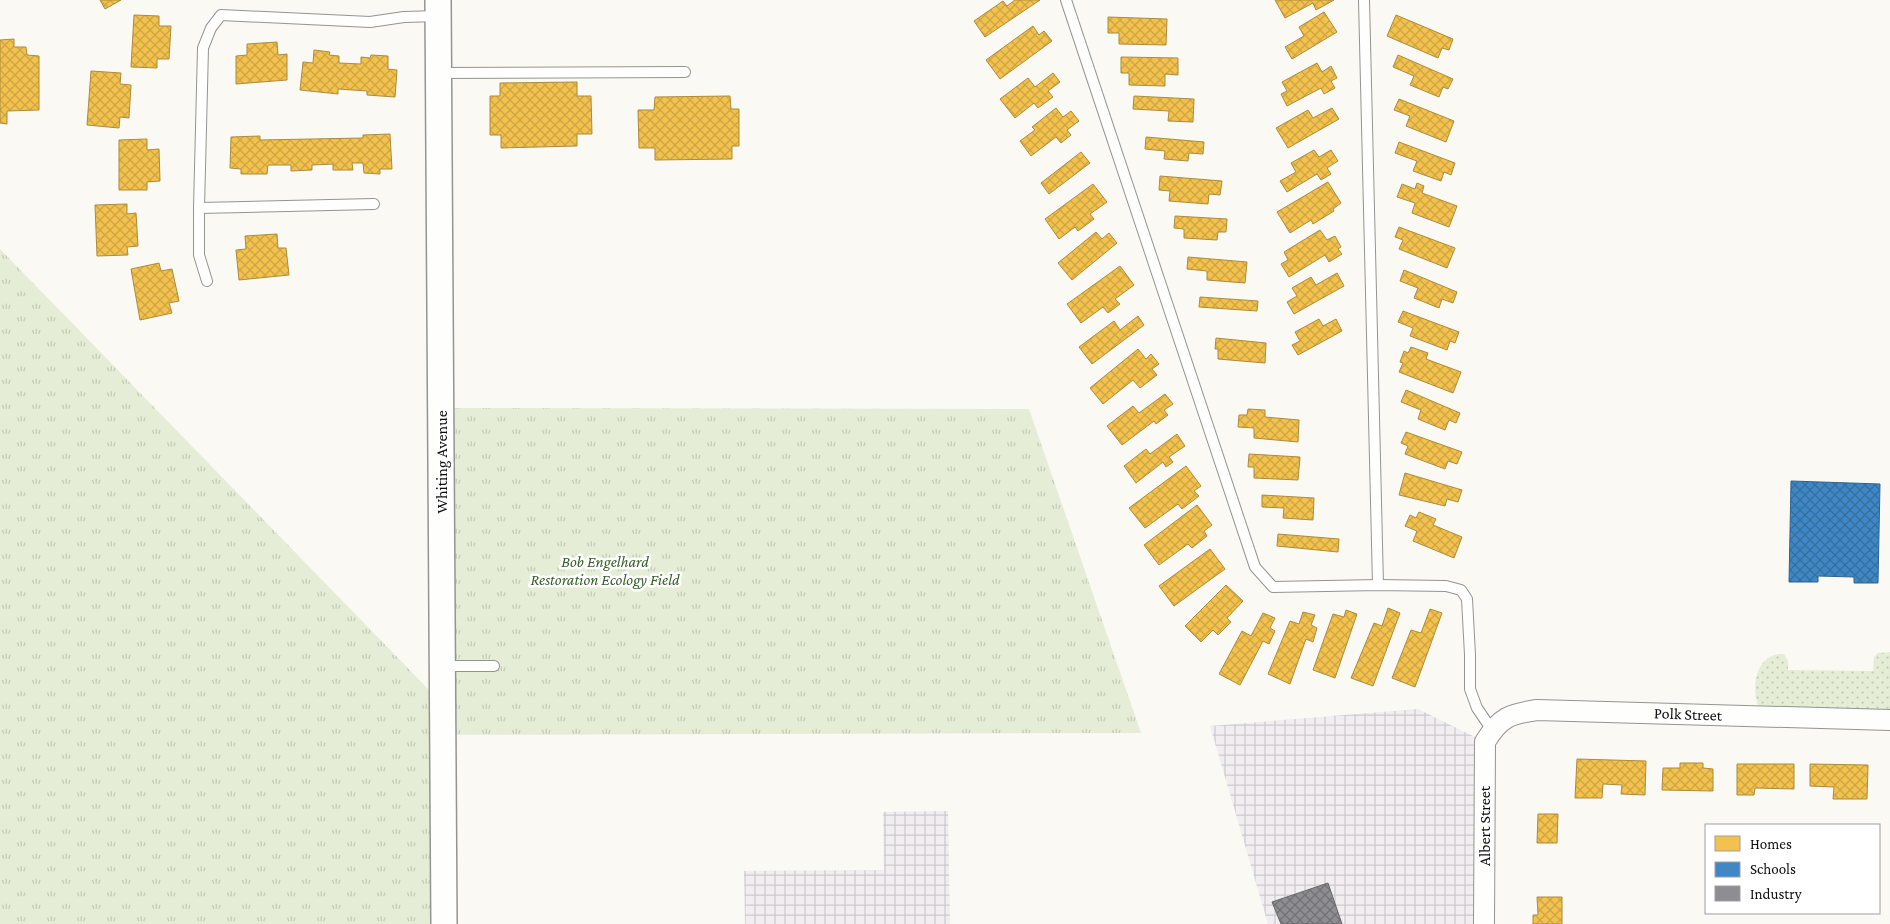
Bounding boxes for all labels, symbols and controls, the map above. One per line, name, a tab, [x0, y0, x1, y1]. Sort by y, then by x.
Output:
street label: Whiting Avenue	[433, 410, 451, 514]
park label: Bob Engelhard Restoration Ecology Field	[530, 553, 680, 589]
street label: Polk Street	[1654, 704, 1723, 724]
street label: Albert Street	[1476, 785, 1493, 866]
legend	[1705, 824, 1880, 914]
text: Homes	[1750, 836, 1792, 852]
text: Schools	[1750, 861, 1796, 877]
text: Industry	[1750, 886, 1802, 903]

